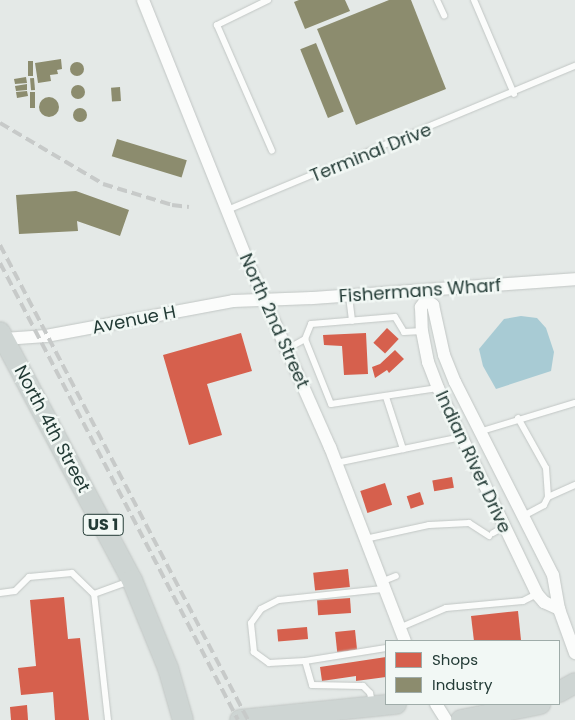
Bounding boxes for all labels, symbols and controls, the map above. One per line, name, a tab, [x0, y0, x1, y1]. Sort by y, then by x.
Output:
street label: Terminal Drive	[307, 119, 435, 187]
street label: North 2nd Street	[235, 250, 313, 392]
street label: Fishermans Wharf	[338, 275, 502, 307]
street label: Avenue H	[90, 301, 178, 339]
street label: North 4th Street	[9, 362, 95, 496]
street label: Indian River Drive	[431, 388, 515, 536]
road number: US 1	[82, 512, 124, 538]
legend	[385, 640, 560, 705]
text: Shops	[432, 649, 478, 670]
text: Industry	[432, 674, 492, 695]

